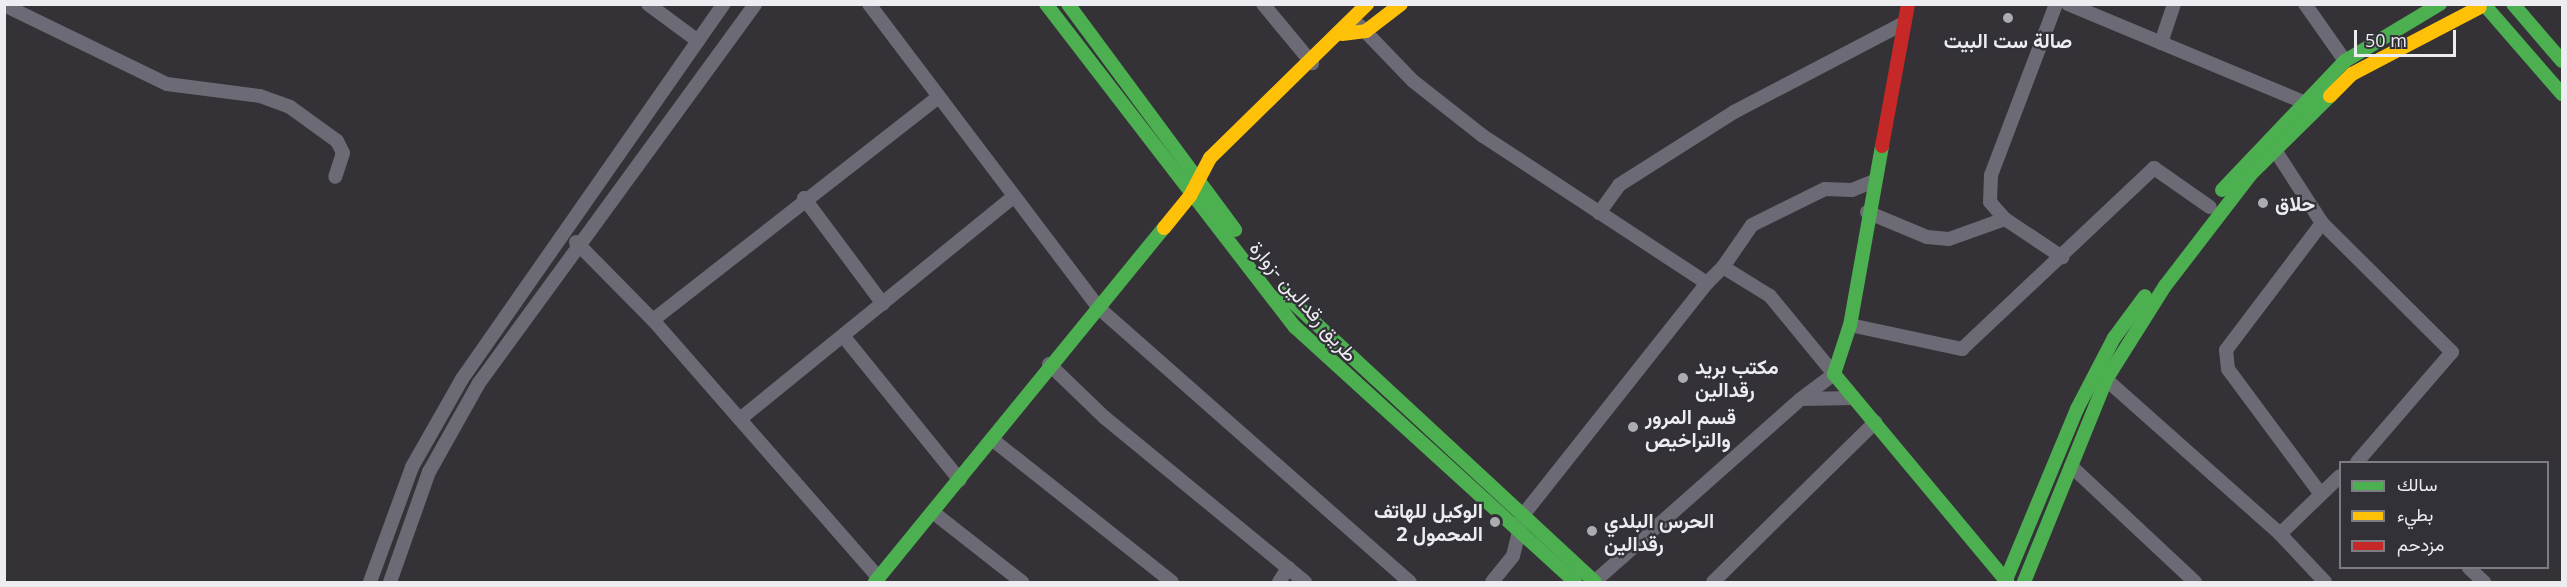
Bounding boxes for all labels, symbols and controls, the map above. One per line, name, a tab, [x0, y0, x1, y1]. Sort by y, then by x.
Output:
marker: صالة ست البيت	[2001, 11, 2015, 25]
scale bar	[2357, 18, 2459, 56]
place label: صالة ست البيت	[1944, 28, 2072, 52]
text: 50 m	[2365, 28, 2407, 52]
place label: حلاق	[2275, 191, 2315, 215]
marker: حلاق	[2256, 196, 2270, 210]
street label: طريق رقدالين -زوارة	[1245, 236, 1363, 366]
place label: مكتب بريد رقدالين	[1695, 354, 1779, 401]
marker: مكتب بريد رقدالين	[1676, 371, 1690, 385]
place label: قسم المرور والتراخيص	[1645, 404, 1736, 451]
marker: قسم المرور والتراخيص	[1626, 420, 1640, 434]
legend	[2339, 461, 2549, 569]
text: سالك	[2397, 472, 2437, 496]
place label: الوكيل للهاتف المحمول 2	[1374, 498, 1483, 545]
text: بطيء	[2397, 502, 2433, 526]
place label: الحرس البلدي رقدالين	[1604, 508, 1714, 555]
marker: الوكيل للهاتف المحمول 2	[1488, 515, 1502, 529]
marker: الحرس البلدي رقدالين	[1585, 524, 1599, 538]
text: مزدحم	[2397, 532, 2444, 556]

